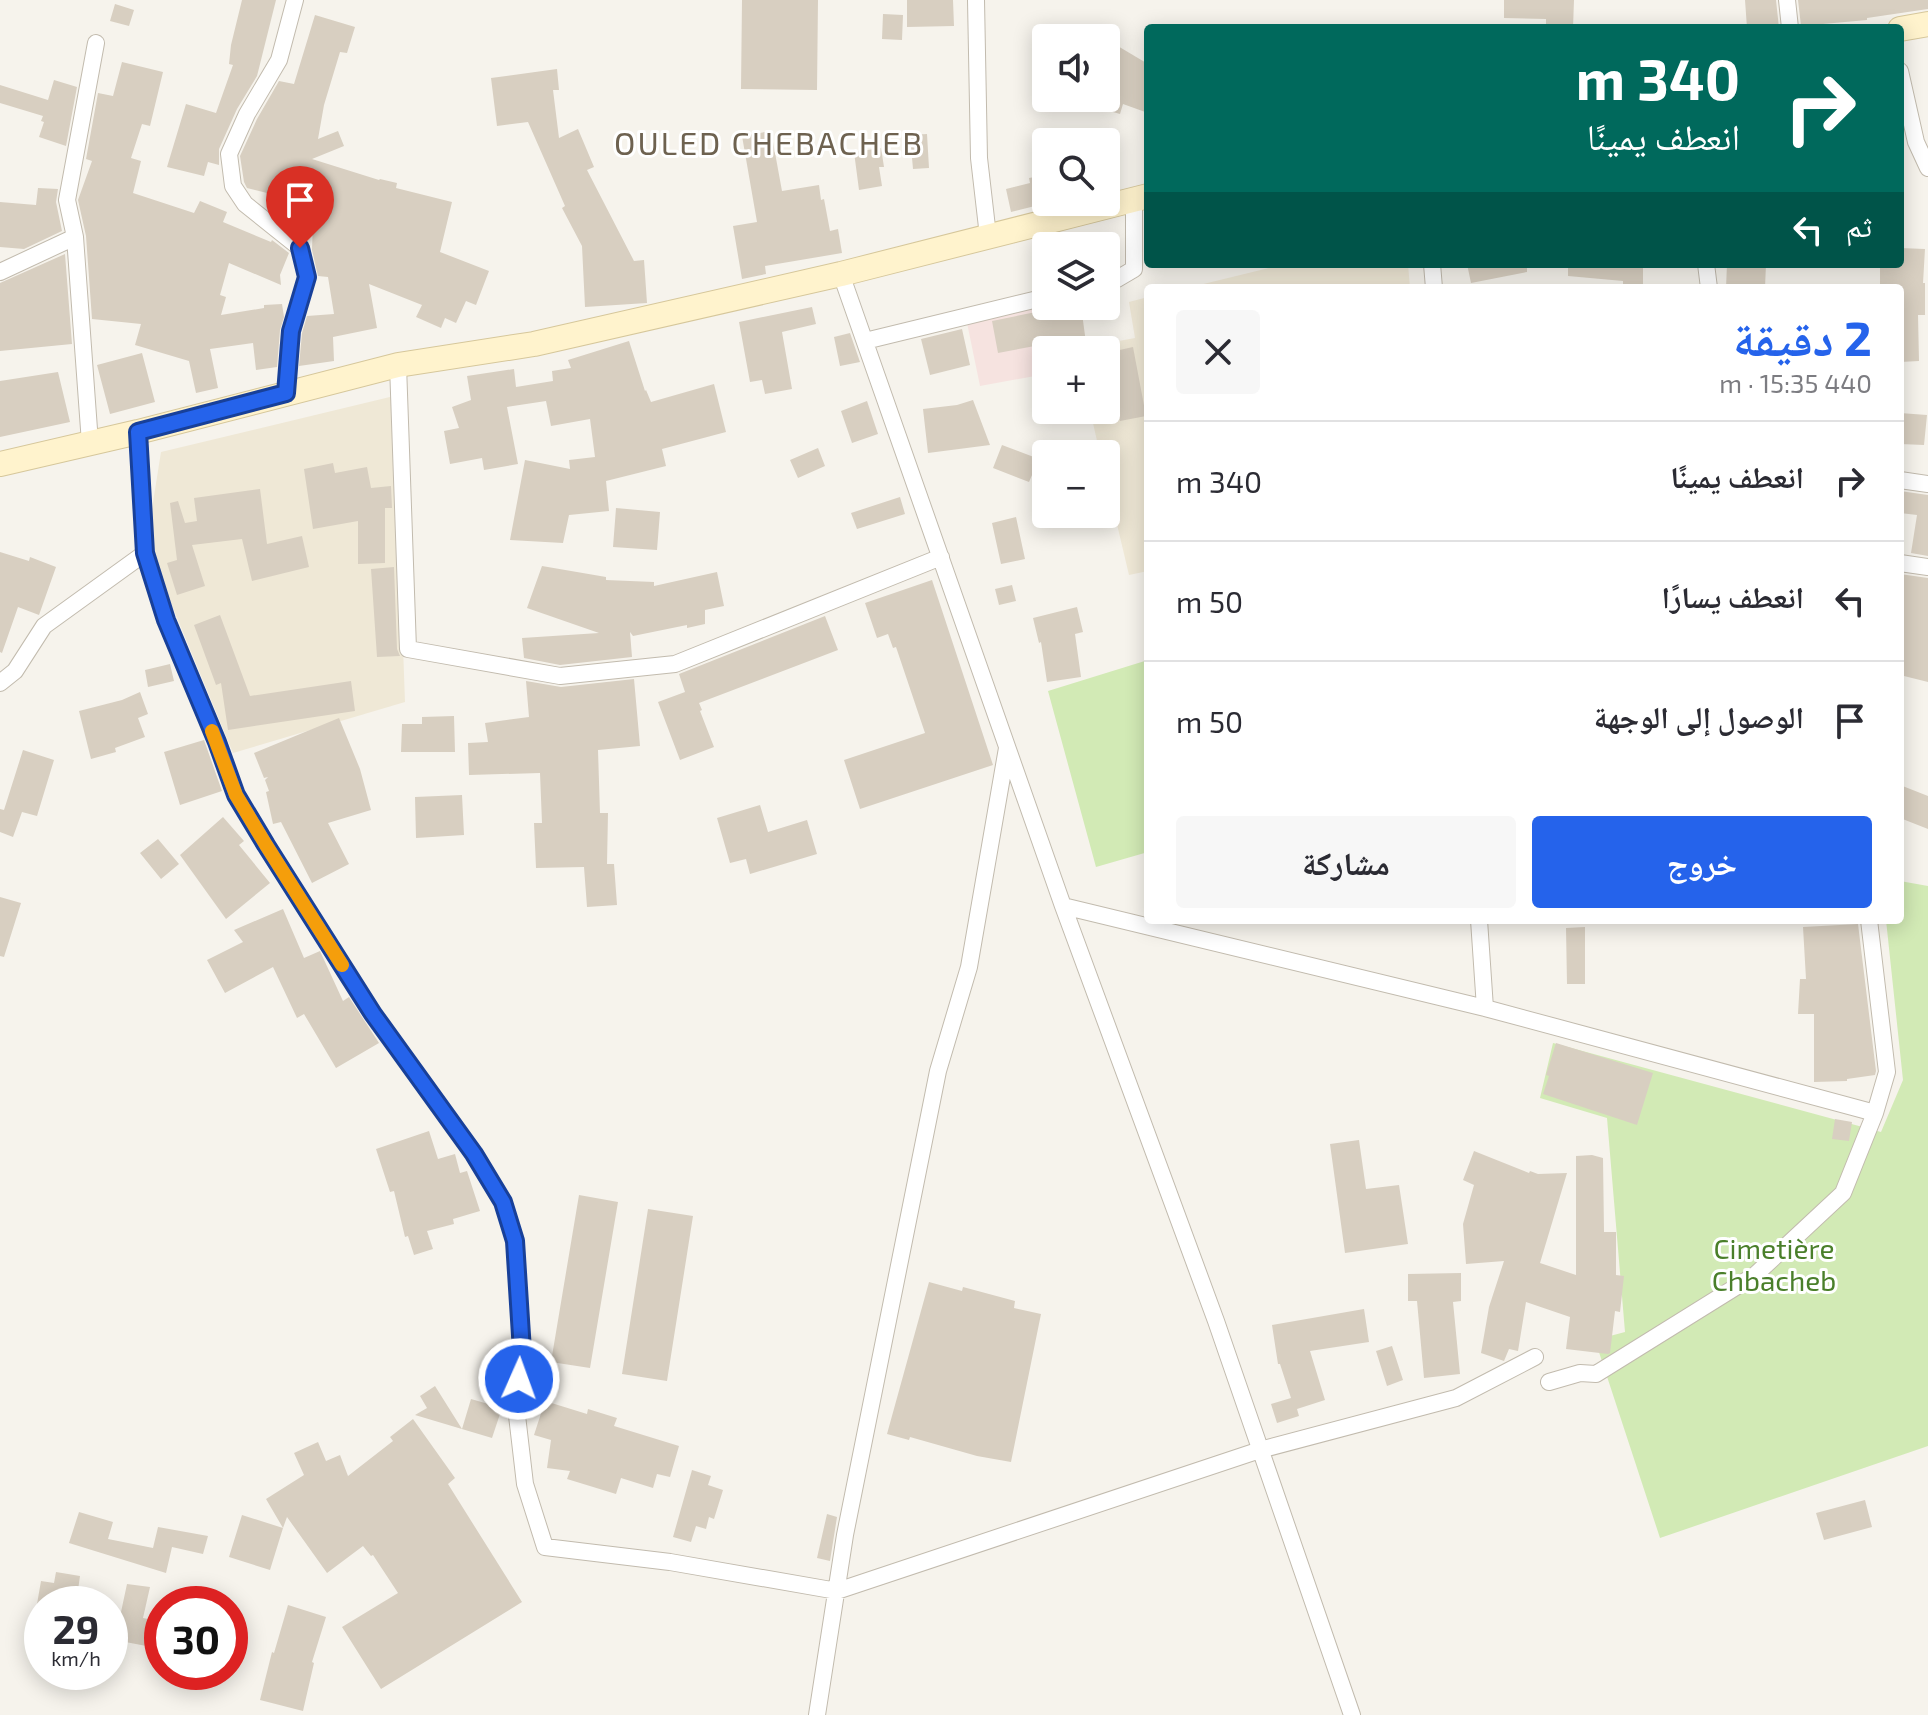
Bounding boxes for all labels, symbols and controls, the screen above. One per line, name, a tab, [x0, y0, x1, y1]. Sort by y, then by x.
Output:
map controls	[1032, 24, 1120, 528]
button: sound	[1032, 24, 1120, 112]
text: 340 m	[1576, 44, 1740, 111]
icon: right	[1768, 56, 1872, 160]
text: انعطف يمينًا	[1587, 114, 1740, 157]
district label: OULED CHEBACHEB	[614, 123, 924, 161]
button: search	[1032, 128, 1120, 216]
pin	[266, 166, 334, 248]
icon: arrive	[278, 178, 322, 222]
text: ثم	[1846, 207, 1872, 243]
icon: left	[1786, 208, 1830, 252]
button: layers	[1032, 232, 1120, 320]
text: 2 دقيقة	[1733, 308, 1872, 366]
button: close	[1176, 310, 1260, 394]
button: +	[1032, 336, 1120, 424]
text: 440 m · 15:35	[1719, 367, 1872, 398]
button: −	[1032, 440, 1120, 528]
text: انعطف يمينًا	[1670, 458, 1804, 494]
icon: right	[1828, 459, 1872, 503]
text: 340 m	[1176, 463, 1262, 499]
text: انعطف يسارًا	[1662, 578, 1804, 614]
icon: left	[1828, 579, 1872, 623]
text: 50 m	[1176, 583, 1243, 619]
text: الوصول إلى الوجهة	[1594, 698, 1804, 734]
icon: arrive	[1828, 699, 1872, 743]
text: 50 m	[1176, 703, 1243, 739]
button: مشاركة	[1176, 816, 1516, 908]
button: خروج	[1532, 816, 1872, 908]
park label: Cimetière Chbacheb	[1712, 1231, 1836, 1297]
position arrow	[477, 1337, 561, 1421]
speed limit sign: 30	[144, 1586, 248, 1690]
text: 29	[53, 1604, 99, 1652]
text: km/h	[51, 1646, 101, 1670]

